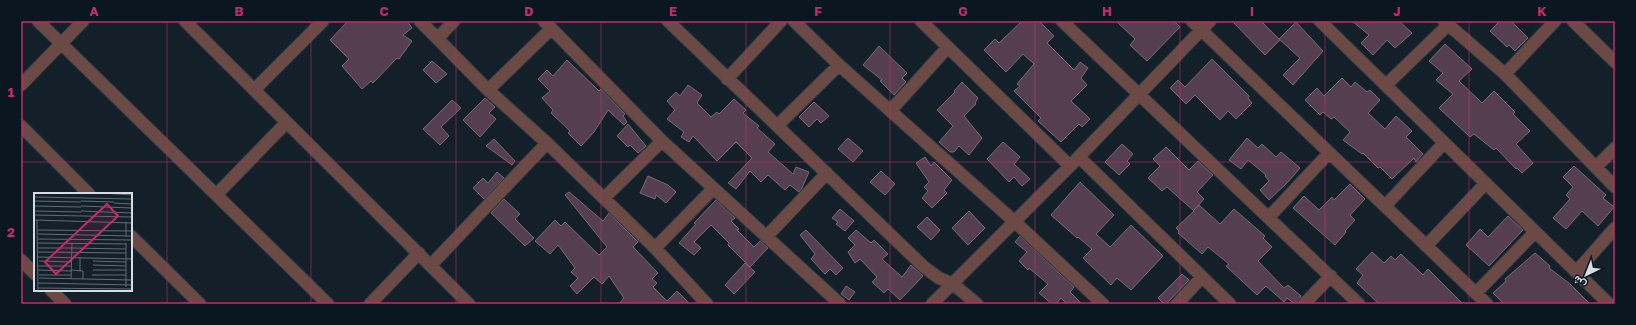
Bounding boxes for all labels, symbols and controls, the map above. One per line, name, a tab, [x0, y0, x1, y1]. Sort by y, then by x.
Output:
text: A	[89, 3, 99, 19]
text: B	[234, 3, 244, 19]
text: C	[379, 3, 389, 19]
text: D	[524, 3, 534, 19]
text: E	[669, 3, 677, 19]
text: F	[814, 3, 822, 19]
text: G	[958, 3, 968, 19]
text: H	[1102, 3, 1112, 19]
text: I	[1250, 3, 1254, 19]
text: J	[1393, 3, 1401, 19]
text: K	[1537, 3, 1547, 19]
text: 1	[8, 84, 15, 100]
inset map	[34, 193, 132, 291]
text: 2	[7, 224, 15, 240]
north arrow	[1566, 255, 1606, 295]
text: ش	[1570, 273, 1589, 292]

